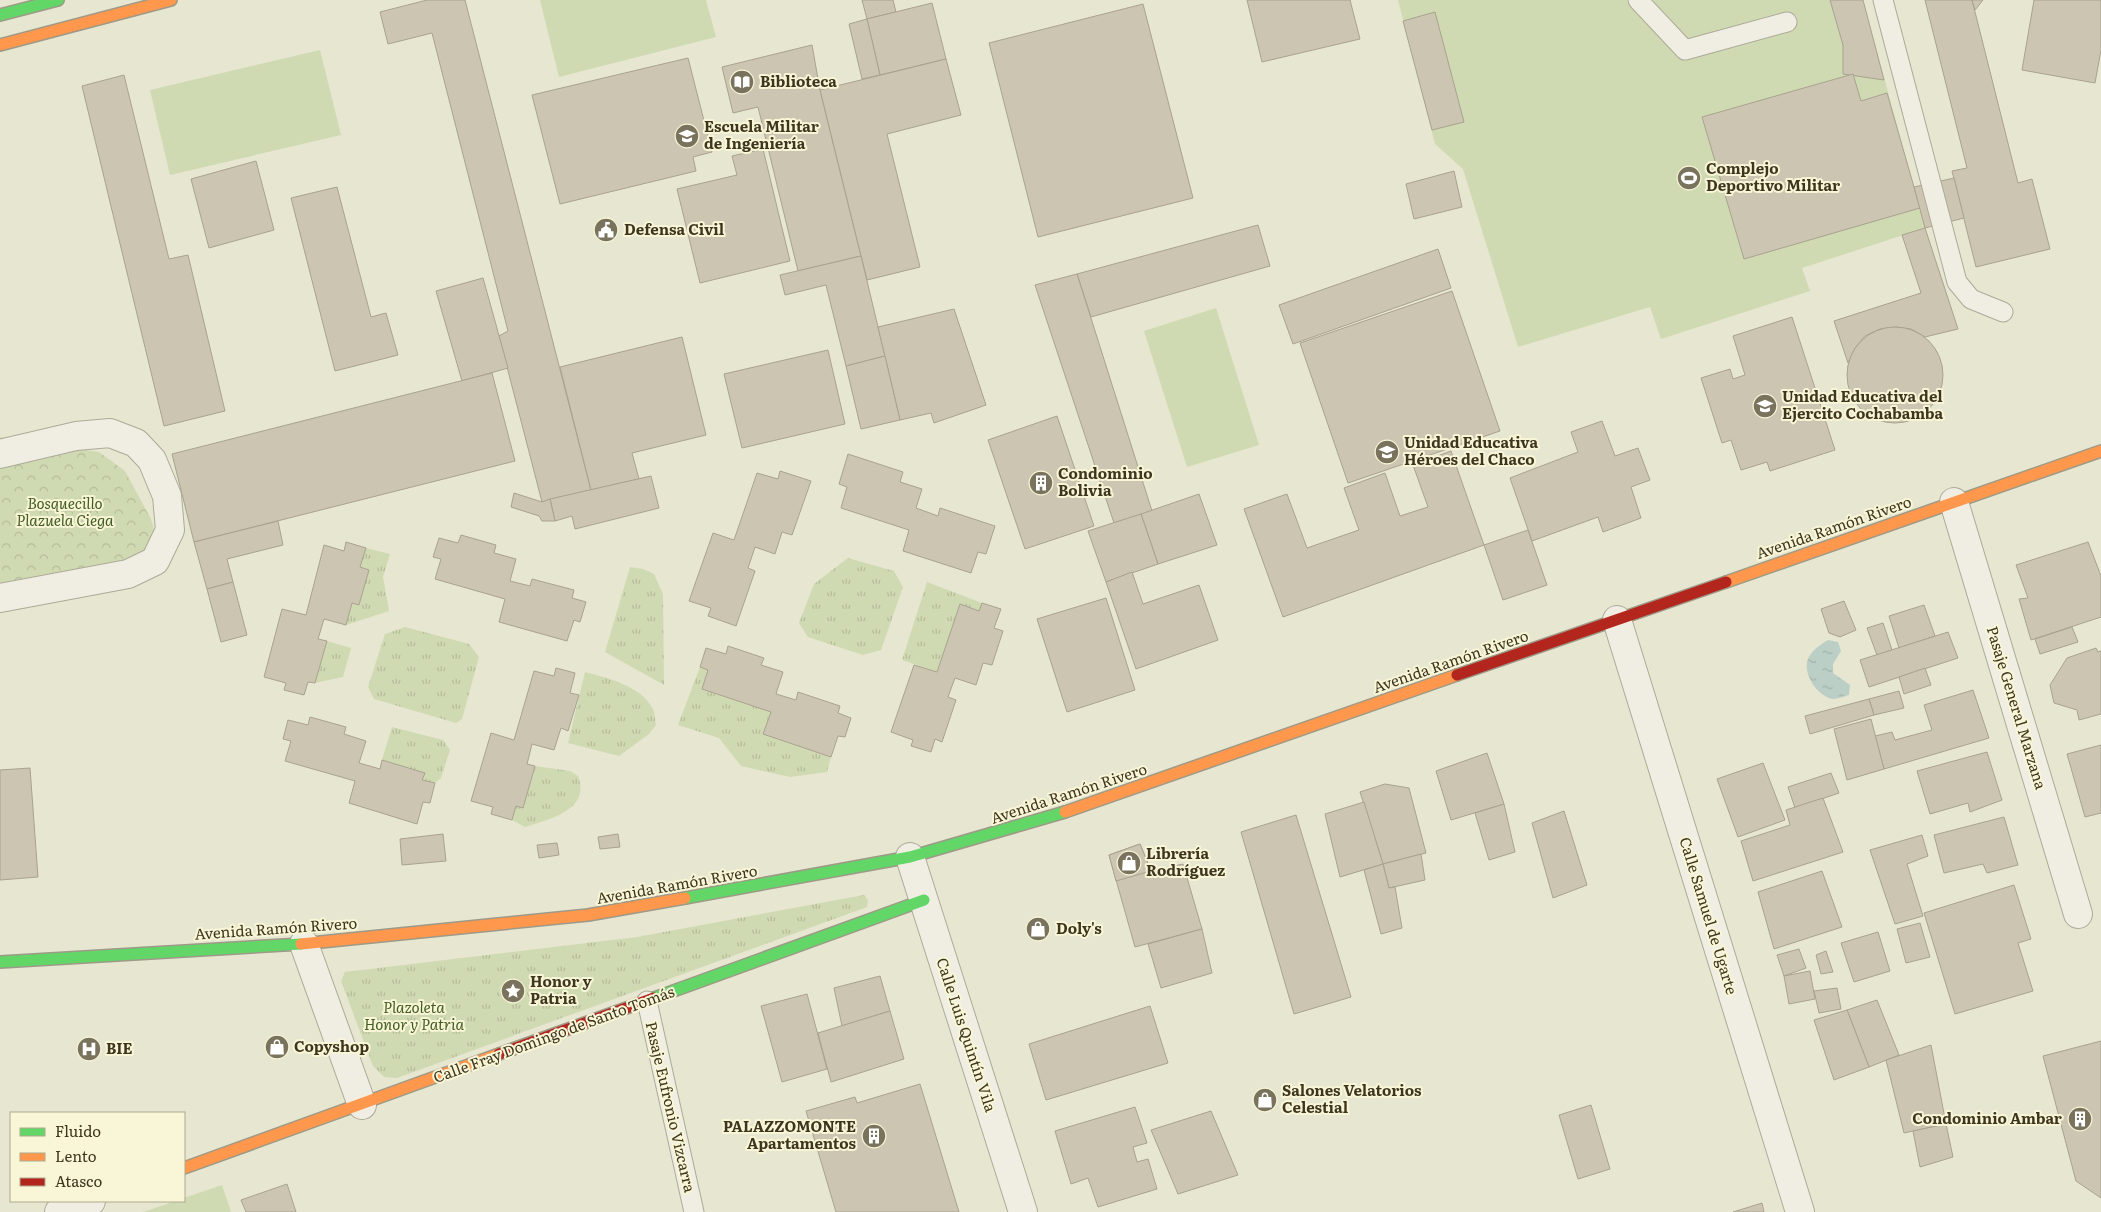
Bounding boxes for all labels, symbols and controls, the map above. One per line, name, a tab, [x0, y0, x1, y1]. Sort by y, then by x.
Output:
library icon: Biblioteca	[729, 69, 755, 95]
place label: Biblioteca	[760, 69, 837, 92]
place label: Escuela Militar de Ingeniería	[704, 114, 819, 154]
school or university icon: Escuela Militar de Ingeniería	[674, 123, 700, 149]
place label: Complejo Deportivo Militar	[1706, 156, 1840, 196]
sports icon: Complejo Deportivo Militar	[1676, 165, 1702, 191]
public building icon: Defensa Civil	[593, 217, 619, 243]
place label: Defensa Civil	[624, 217, 725, 240]
place label: Unidad Educativa del Ejercito Cochabamba	[1782, 384, 1944, 424]
school or university icon: Unidad Educativa del Ejercito Cochabamba	[1752, 393, 1778, 419]
place label: Unidad Educativa Héroes del Chaco	[1404, 430, 1538, 470]
school or university icon: Unidad Educativa Héroes del Chaco	[1374, 439, 1400, 465]
place label: Condominio Bolivia	[1058, 461, 1153, 501]
building icon: Condominio Bolivia	[1028, 470, 1054, 496]
street label: Avenida Ramón Rivero	[1753, 489, 1914, 564]
park label: Bosquecillo Plazuela Ciega	[16, 491, 114, 531]
street label: Avenida Ramón Rivero	[1370, 623, 1531, 698]
street label: Pasaje General Marzana	[1982, 623, 2053, 793]
street label: Avenida Ramón Rivero	[988, 756, 1150, 829]
street label: Calle Samuel de Ugarte	[1675, 834, 1744, 997]
place label: Librería Rodríguez	[1146, 841, 1225, 881]
shop icon: Librería Rodríguez	[1116, 850, 1142, 876]
street label: Avenida Ramón Rivero	[595, 858, 759, 909]
street label: Avenida Ramón Rivero	[194, 910, 358, 945]
shop icon: Doly's	[1025, 916, 1051, 942]
place label: Doly's	[1056, 916, 1102, 939]
street label: Calle Luis Quintín Vila	[932, 954, 1004, 1116]
place label: Honor y Patria	[530, 969, 592, 1009]
place icon: Honor y Patria	[500, 978, 526, 1004]
street label: Calle Fray Domingo de Santo Tomás	[430, 979, 678, 1088]
park label: Plazoleta Honor y Patria	[364, 995, 464, 1035]
street label: Pasaje Eufronio Vizcarra	[641, 1019, 703, 1195]
shop icon: Copyshop	[264, 1034, 290, 1060]
place label: Copyshop	[294, 1034, 369, 1057]
hospital icon: BIE	[76, 1036, 102, 1062]
place label: BIE	[106, 1036, 133, 1059]
place label: Salones Velatorios Celestial	[1282, 1078, 1422, 1118]
shop icon: Salones Velatorios Celestial	[1252, 1087, 1278, 1113]
place label: Condominio Ambar	[1912, 1106, 2062, 1129]
building icon: Condominio Ambar	[2067, 1106, 2093, 1132]
legend	[10, 1112, 185, 1202]
place label: PALAZZOMONTE Apartamentos	[723, 1114, 857, 1154]
text: Fluido	[55, 1119, 101, 1142]
building icon: PALAZZOMONTE Apartamentos	[861, 1123, 887, 1149]
text: Lento	[55, 1144, 97, 1167]
text: Atasco	[55, 1169, 102, 1192]

